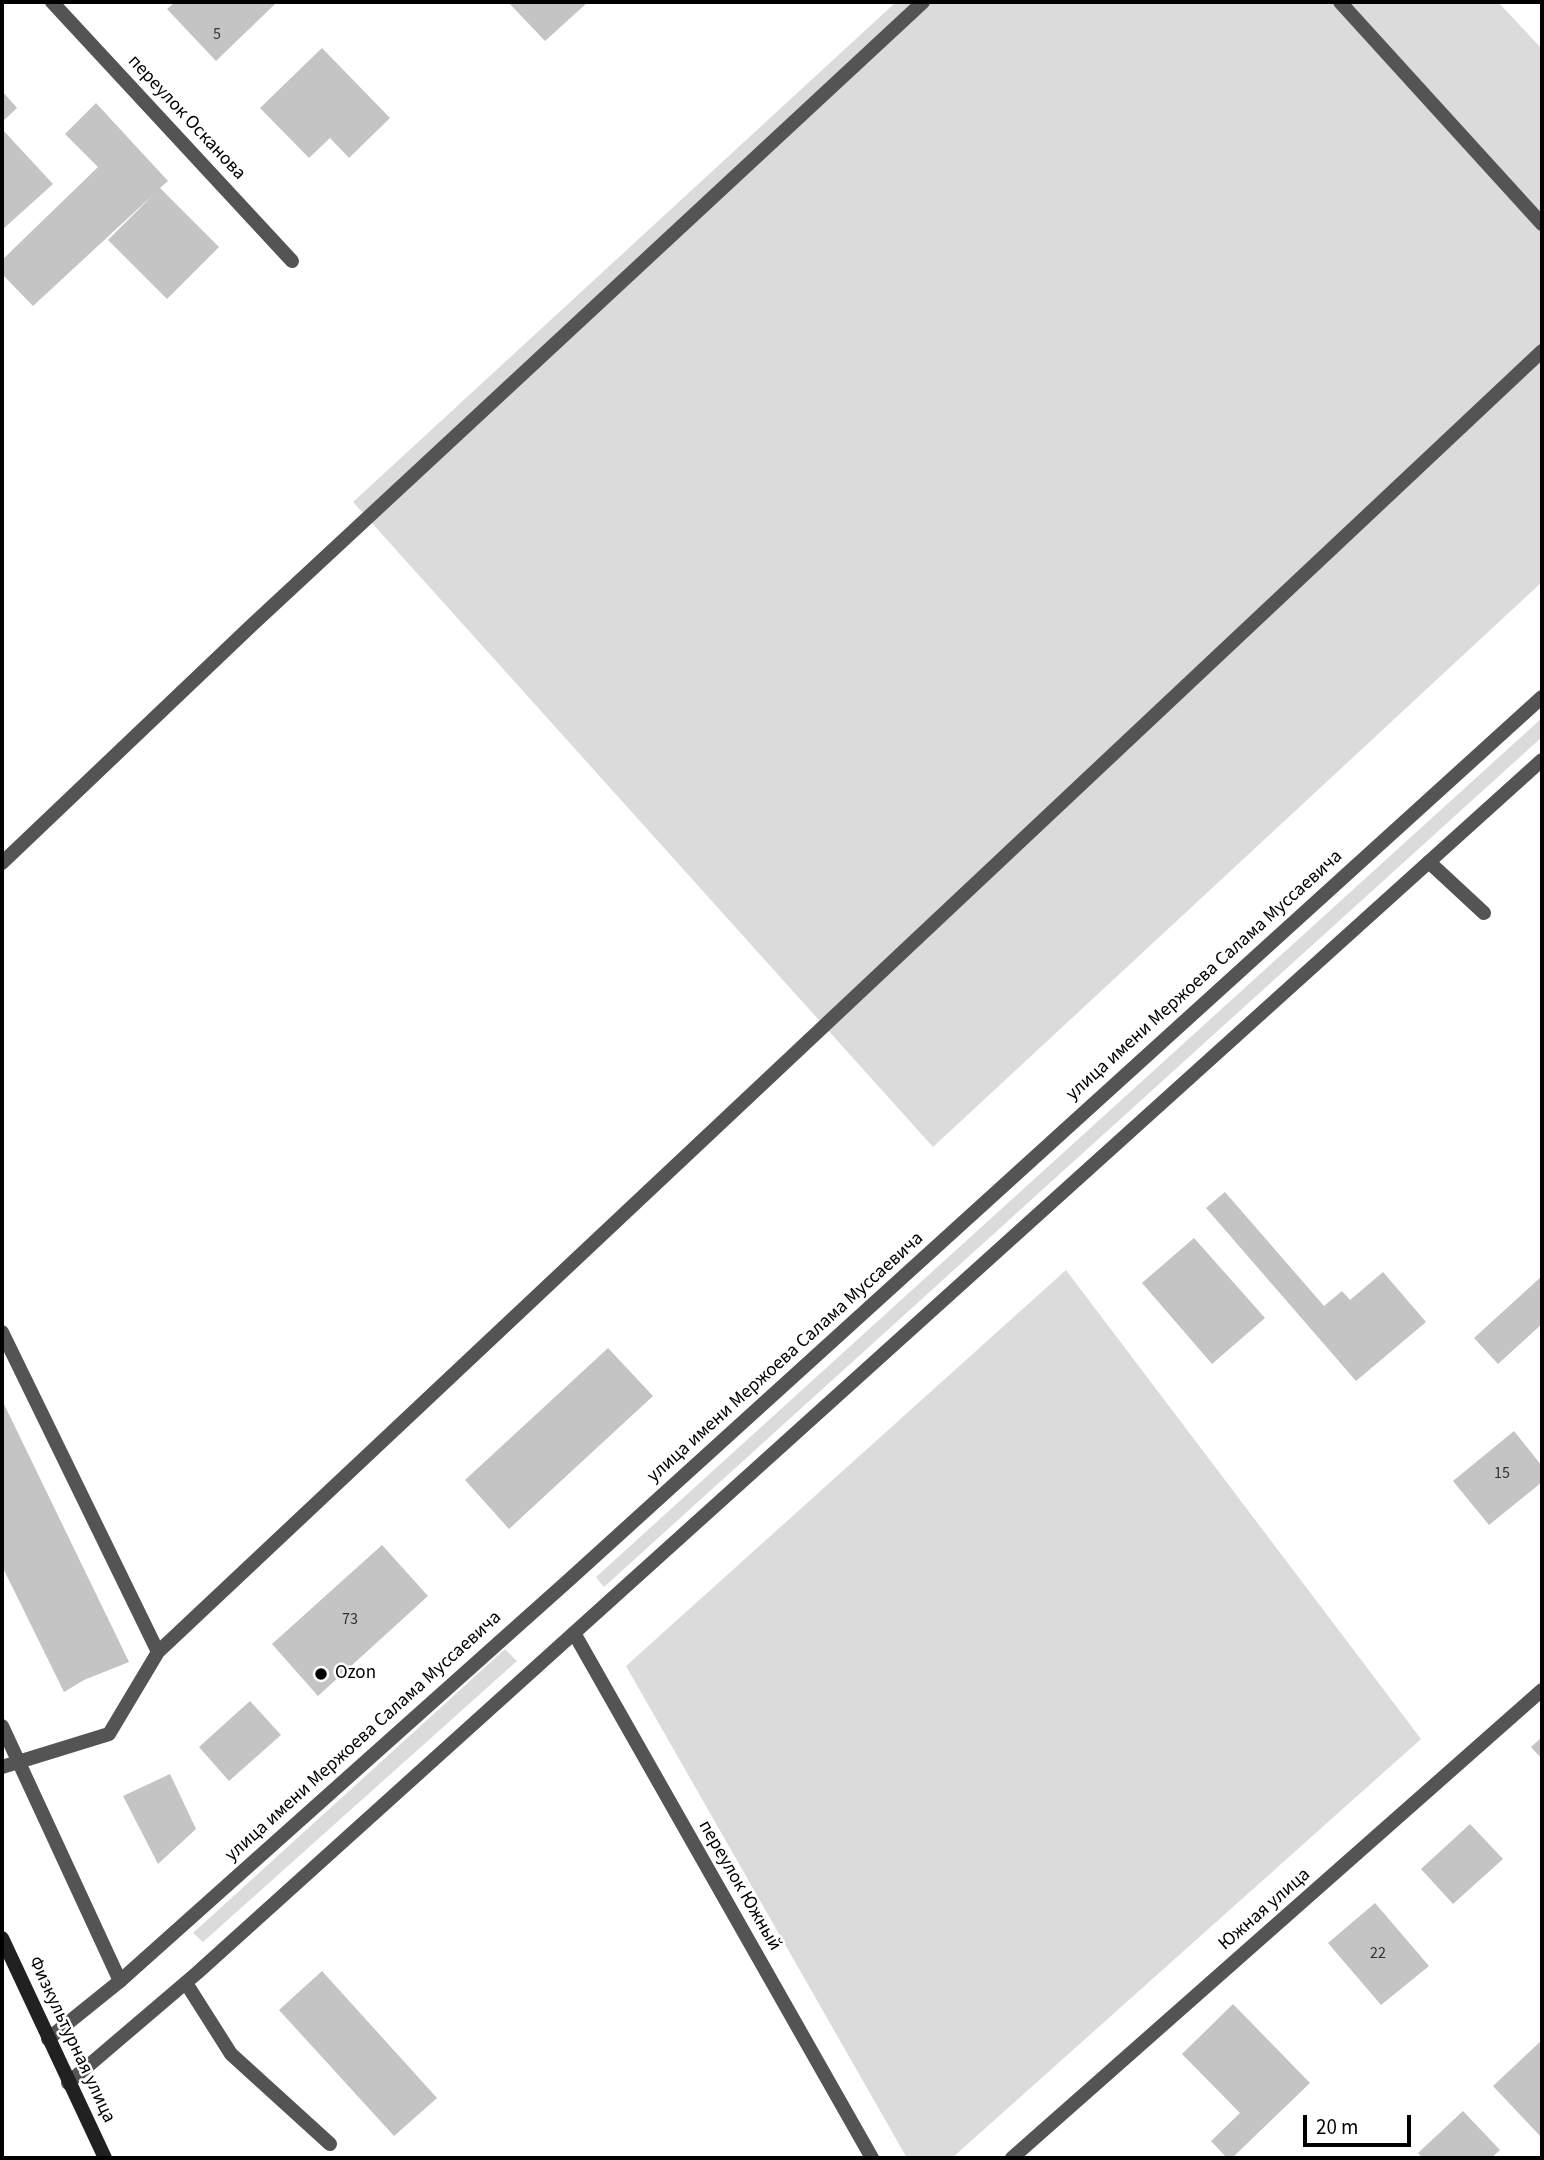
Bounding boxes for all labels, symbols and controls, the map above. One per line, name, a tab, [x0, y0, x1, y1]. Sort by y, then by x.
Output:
house number: 5	[213, 25, 221, 45]
street label: переулок Осканова	[122, 51, 250, 185]
street label: улица имени Мержоева Салама Муссаевича	[1062, 846, 1348, 1106]
street label: улица имени Мержоева Салама Муссаевича	[643, 1228, 929, 1488]
house number: 15	[1494, 1464, 1510, 1484]
street label: улица имени Мержоева Салама Муссаевича	[221, 1607, 507, 1867]
house number: 73	[342, 1610, 358, 1630]
place label: Ozon	[335, 1663, 376, 1685]
marker: Ozon	[313, 1666, 329, 1682]
street label: переулок Южный	[692, 1817, 786, 1955]
street label: Южная улица	[1215, 1864, 1315, 1956]
house number: 22	[1370, 1944, 1386, 1964]
street label: Физкультурная улица	[22, 1953, 120, 2127]
scale bar	[1306, 2100, 1414, 2144]
text: 20 m	[1316, 2112, 1358, 2142]

